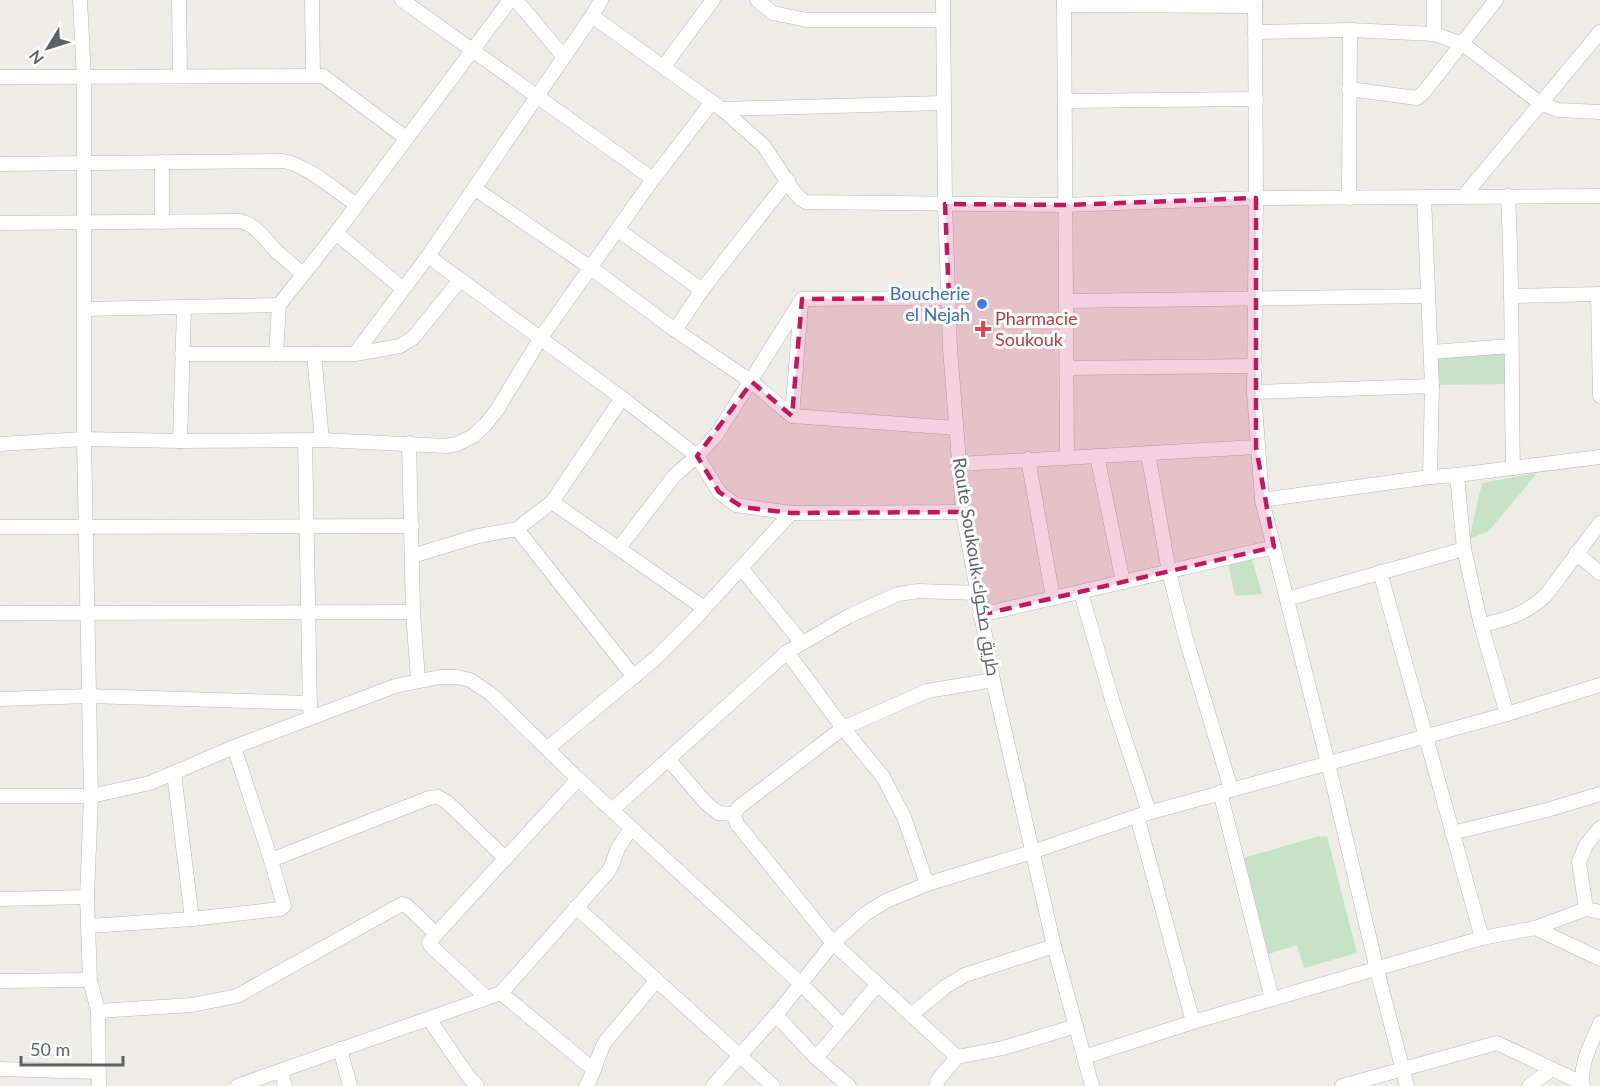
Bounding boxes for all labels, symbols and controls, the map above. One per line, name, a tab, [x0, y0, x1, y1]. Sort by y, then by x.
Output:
north arrow	[18, 18, 78, 78]
text: N	[25, 47, 47, 68]
place label: Boucherie el Nejah	[890, 282, 970, 325]
marker: Boucherie el Nejah	[975, 297, 989, 311]
place label: Pharmacie Soukouk	[995, 307, 1077, 350]
marker: Pharmacie Soukouk	[976, 322, 990, 336]
street label: Route Soukouk طريق صكوك	[947, 456, 1005, 678]
scale bar	[21, 1029, 123, 1067]
text: 50 m	[30, 1038, 70, 1060]

